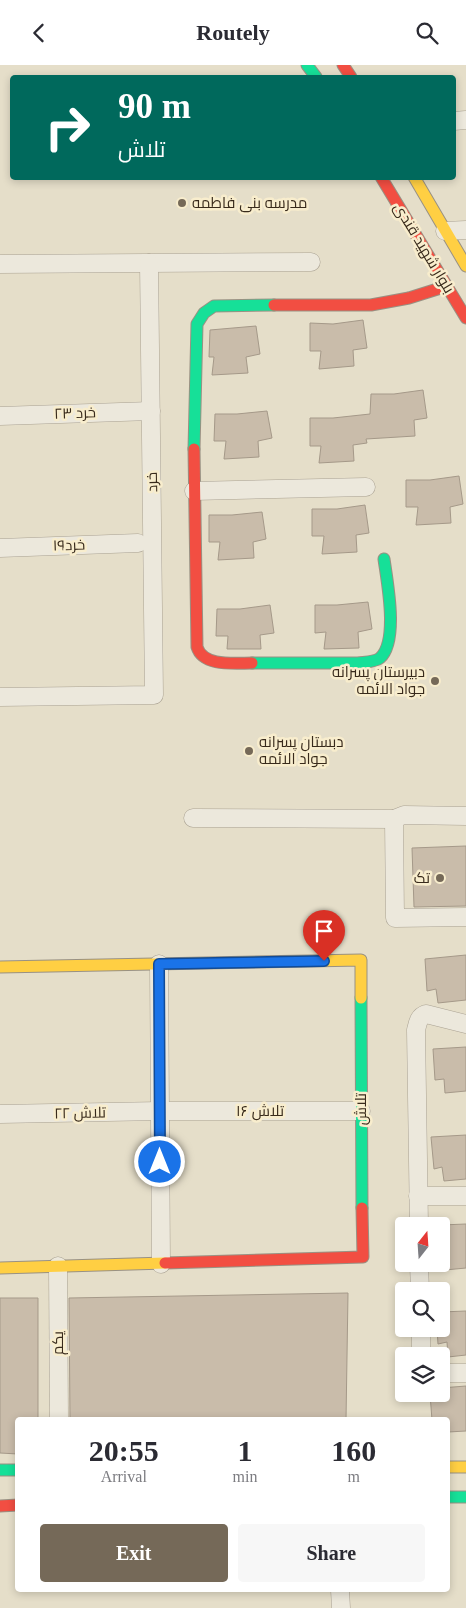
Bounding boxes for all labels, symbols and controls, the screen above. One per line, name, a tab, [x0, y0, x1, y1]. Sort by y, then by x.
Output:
icon: back	[25, 19, 53, 47]
icon: search	[413, 19, 441, 47]
text: Routely	[196, 20, 270, 45]
text: 90 m	[118, 87, 191, 126]
icon: right	[35, 95, 100, 160]
text: تلاش	[118, 137, 165, 162]
place label: مدرسه بنی فاطمه	[192, 195, 307, 213]
marker: مدرسه بنی فاطمه	[176, 197, 188, 209]
street label: بلوار شهید قندی	[389, 200, 457, 297]
street label: خرد ۲۳	[54, 404, 96, 423]
street label: خرد	[144, 472, 161, 492]
street label: خرد۱۹	[52, 536, 86, 555]
place label: دبیرستان پسرانه جواد الائمه	[332, 664, 425, 698]
marker: دبیرستان پسرانه جواد الائمه	[429, 675, 441, 687]
place label: دبستان پسرانه جواد الائمه	[259, 734, 344, 768]
marker: دبستان پسرانه جواد الائمه	[243, 745, 255, 757]
place label: تک	[414, 870, 430, 886]
marker: تک	[434, 872, 446, 884]
pin	[303, 910, 345, 961]
icon: arrive	[310, 917, 338, 945]
street label: تلاش	[353, 1093, 371, 1125]
street label: تلاش ۱۶	[236, 1103, 284, 1121]
street label: تلاش ۲۲	[54, 1105, 106, 1123]
position arrow	[133, 1135, 185, 1187]
north arrow	[395, 1217, 450, 1273]
map controls	[395, 1217, 450, 1402]
button: search	[395, 1282, 450, 1337]
street label: یکم	[50, 1331, 68, 1355]
button: layers	[395, 1347, 450, 1402]
text: 20:55	[89, 1434, 159, 1467]
text: 1	[237, 1434, 252, 1467]
text: 160	[331, 1434, 376, 1467]
text: Arrival	[101, 1468, 147, 1485]
text: min	[233, 1468, 257, 1485]
text: m	[347, 1468, 360, 1485]
button: Exit	[40, 1524, 228, 1582]
button: Share	[238, 1524, 425, 1582]

